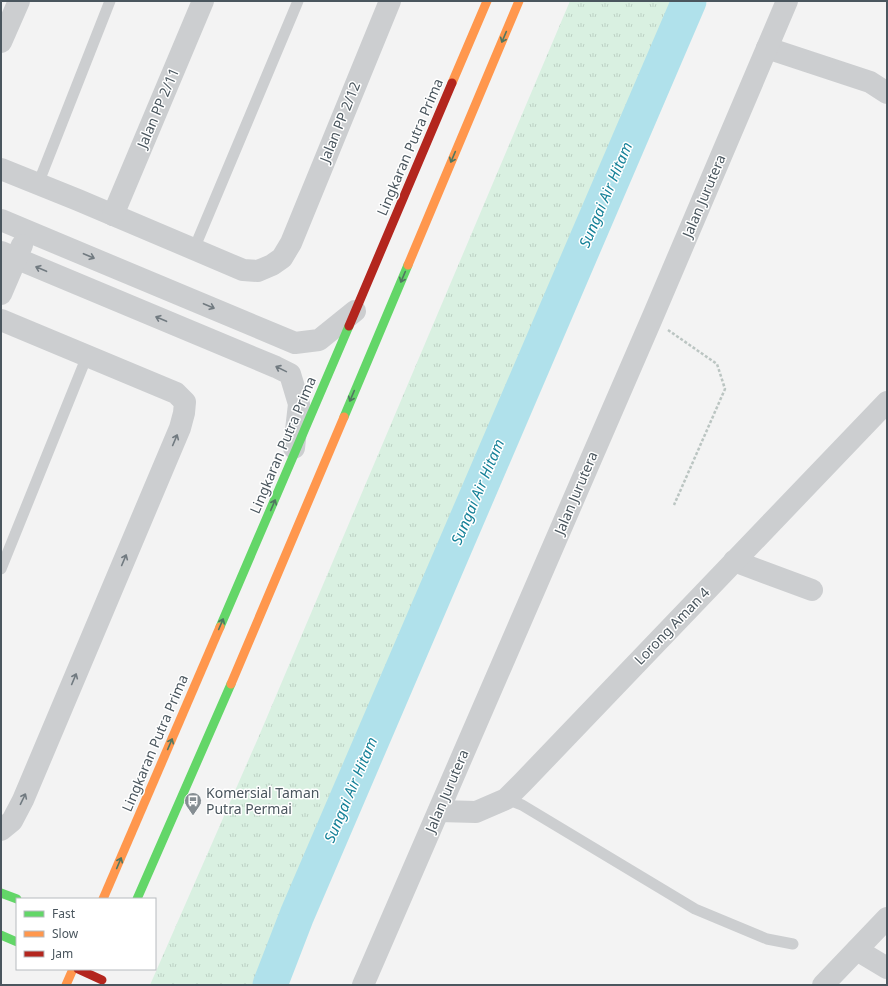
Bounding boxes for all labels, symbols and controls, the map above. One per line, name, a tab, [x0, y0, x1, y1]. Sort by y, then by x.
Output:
one-way arrow	[500, 30, 507, 42]
street label: Jalan PP 2/11	[131, 65, 183, 153]
street label: Lingkaran Putra Prima	[372, 75, 447, 218]
street label: Jalan PP 2/12	[314, 79, 364, 167]
water label: Sungai Air Hitam	[574, 139, 636, 250]
one-way arrow	[449, 150, 457, 162]
street label: Jalan Jurutera	[677, 151, 730, 242]
one-way arrow	[82, 253, 94, 260]
one-way arrow	[36, 264, 48, 272]
one-way arrow	[399, 270, 406, 282]
one-way arrow	[202, 303, 214, 311]
one-way arrow	[156, 314, 168, 322]
one-way arrow	[275, 365, 287, 372]
street label: Lingkaran Putra Prima	[245, 373, 320, 516]
one-way arrow	[348, 390, 356, 402]
one-way arrow	[171, 434, 179, 446]
water label: Sungai Air Hitam	[446, 436, 508, 547]
street label: Jalan Jurutera	[549, 448, 602, 539]
one-way arrow	[269, 499, 277, 511]
one-way arrow	[121, 554, 129, 566]
street label: Lorong Aman 4	[630, 583, 714, 669]
one-way arrow	[218, 619, 226, 631]
street label: Lingkaran Putra Prima	[117, 671, 192, 814]
one-way arrow	[71, 674, 78, 686]
water label: Sungai Air Hitam	[319, 734, 381, 845]
one-way arrow	[167, 738, 174, 750]
street label: Jalan Jurutera	[420, 746, 473, 837]
place label: Komersial Taman Putra Permai	[206, 783, 319, 818]
bus stop icon: Komersial Taman Putra Permai	[183, 791, 203, 816]
one-way arrow	[20, 793, 27, 805]
one-way arrow	[116, 858, 123, 870]
legend	[16, 898, 156, 970]
text: Fast	[52, 905, 76, 922]
text: Slow	[52, 925, 79, 942]
text: Jam	[51, 945, 73, 962]

